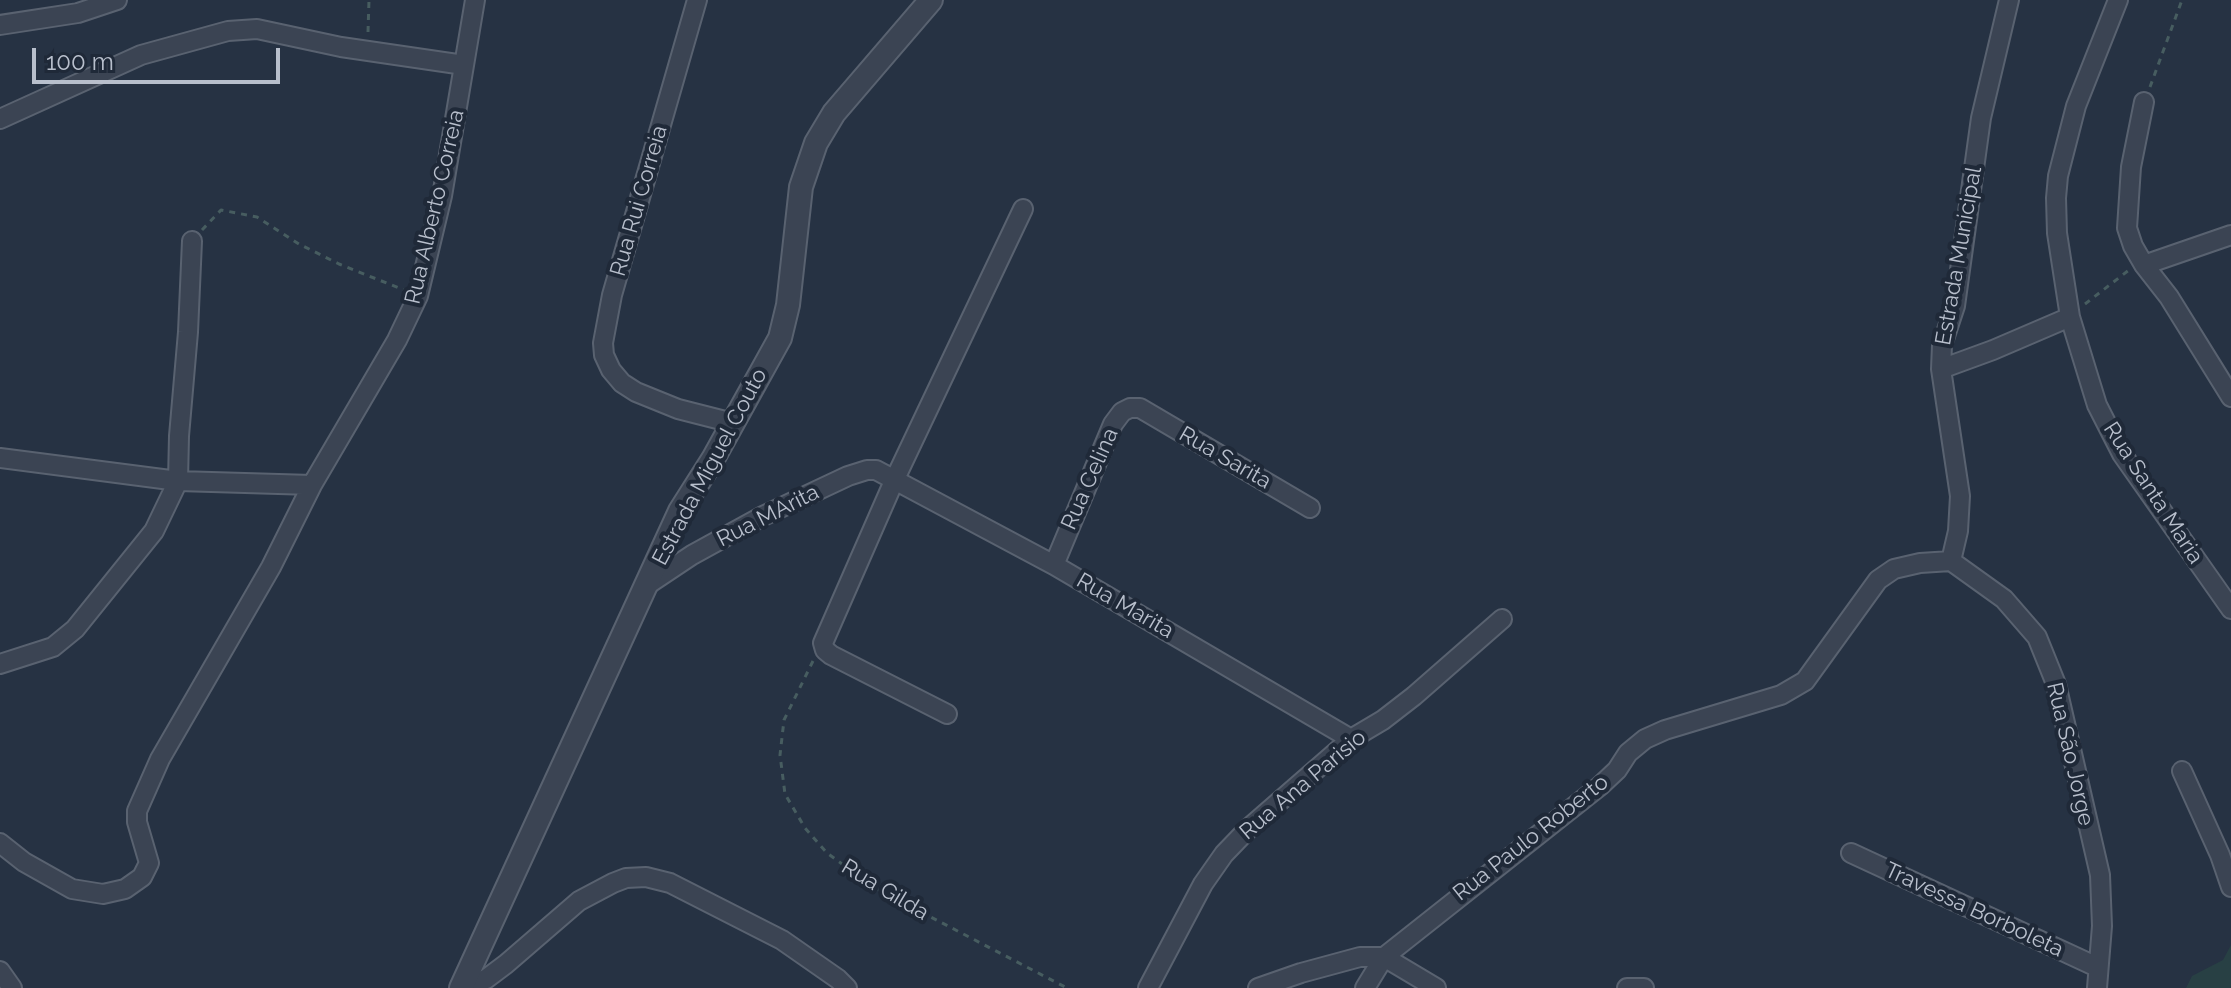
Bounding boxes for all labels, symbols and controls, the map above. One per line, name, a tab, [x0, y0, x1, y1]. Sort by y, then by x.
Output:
scale bar	[36, 32, 284, 82]
text: 100 m	[46, 47, 114, 76]
street label: Rua Alberto Correia	[400, 107, 470, 307]
street label: Rua Rui Correia	[605, 123, 673, 279]
street label: Estrada Municipal	[1930, 165, 1988, 347]
street label: Estrada Miguel Couto	[647, 364, 773, 570]
street label: Rua Santa Maria	[2097, 417, 2209, 569]
street label: Rua Sarita	[1174, 421, 1276, 495]
street label: Rua Celina	[1056, 424, 1124, 534]
street label: Rua MArita	[713, 479, 823, 553]
street label: Rua Marita	[1072, 568, 1178, 644]
street label: Rua São Jorge	[2041, 680, 2099, 828]
street label: Rua Ana Parisio	[1234, 725, 1372, 845]
street label: Rua Paulo Roberto	[1448, 769, 1614, 907]
street label: Rua Gilda	[837, 854, 933, 926]
street label: Travessa Borboleta	[1880, 857, 2068, 963]

